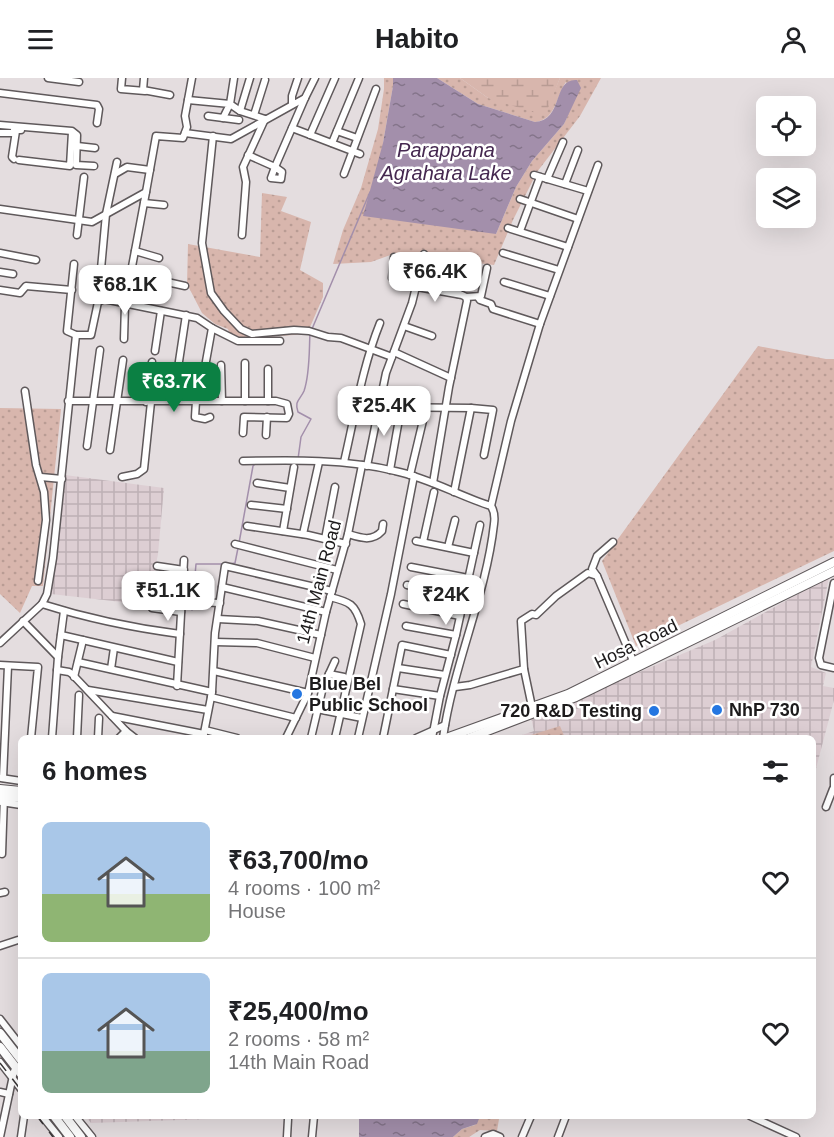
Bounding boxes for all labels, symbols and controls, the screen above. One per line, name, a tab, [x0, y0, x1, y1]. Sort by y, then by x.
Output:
icon: menu	[24, 23, 57, 56]
icon: person	[777, 23, 810, 56]
text: Habito	[375, 24, 459, 54]
map controls	[756, 96, 816, 228]
button: locate	[756, 96, 816, 156]
water label: Parappana Agrahara Lake	[379, 139, 512, 184]
button: layers	[756, 168, 816, 228]
pin: ₹66.4K	[386, 252, 484, 303]
text: ₹66.4K	[403, 260, 467, 282]
pin: ₹68.1K	[76, 265, 174, 316]
text: ₹68.1K	[93, 273, 157, 295]
pin: ₹63.7K	[125, 362, 223, 413]
text: ₹63.7K	[142, 370, 206, 392]
pin: ₹25.4K	[335, 386, 433, 437]
text: ₹25.4K	[352, 394, 416, 416]
street label: 14th Main Road	[293, 518, 345, 646]
pin: ₹51.1K	[119, 571, 217, 622]
pin: ₹24K	[410, 575, 482, 626]
text: ₹51.1K	[136, 579, 200, 601]
text: ₹24K	[422, 583, 470, 605]
street label: Hosa Road	[591, 615, 681, 673]
place label: Blue Bel Public School	[309, 674, 428, 715]
marker: Blue Bel Public School	[290, 687, 304, 701]
place label: NhP 730	[729, 700, 800, 720]
place label: 720 R&D Testing	[500, 701, 642, 721]
marker: NhP 730	[710, 703, 724, 717]
marker: 720 R&D Testing	[647, 704, 661, 718]
icon: filters	[759, 755, 792, 788]
text: 6 homes	[42, 756, 148, 786]
text: ₹63,700/mo	[228, 845, 369, 875]
icon: home	[90, 846, 162, 918]
icon: heart	[759, 866, 792, 899]
text: 4 rooms · 100 m²	[228, 877, 380, 899]
text: House	[228, 900, 286, 922]
text: ₹25,400/mo	[228, 996, 369, 1026]
icon: home	[90, 997, 162, 1069]
icon: heart	[759, 1017, 792, 1050]
text: 2 rooms · 58 m²	[228, 1028, 369, 1050]
text: 14th Main Road	[228, 1051, 369, 1073]

